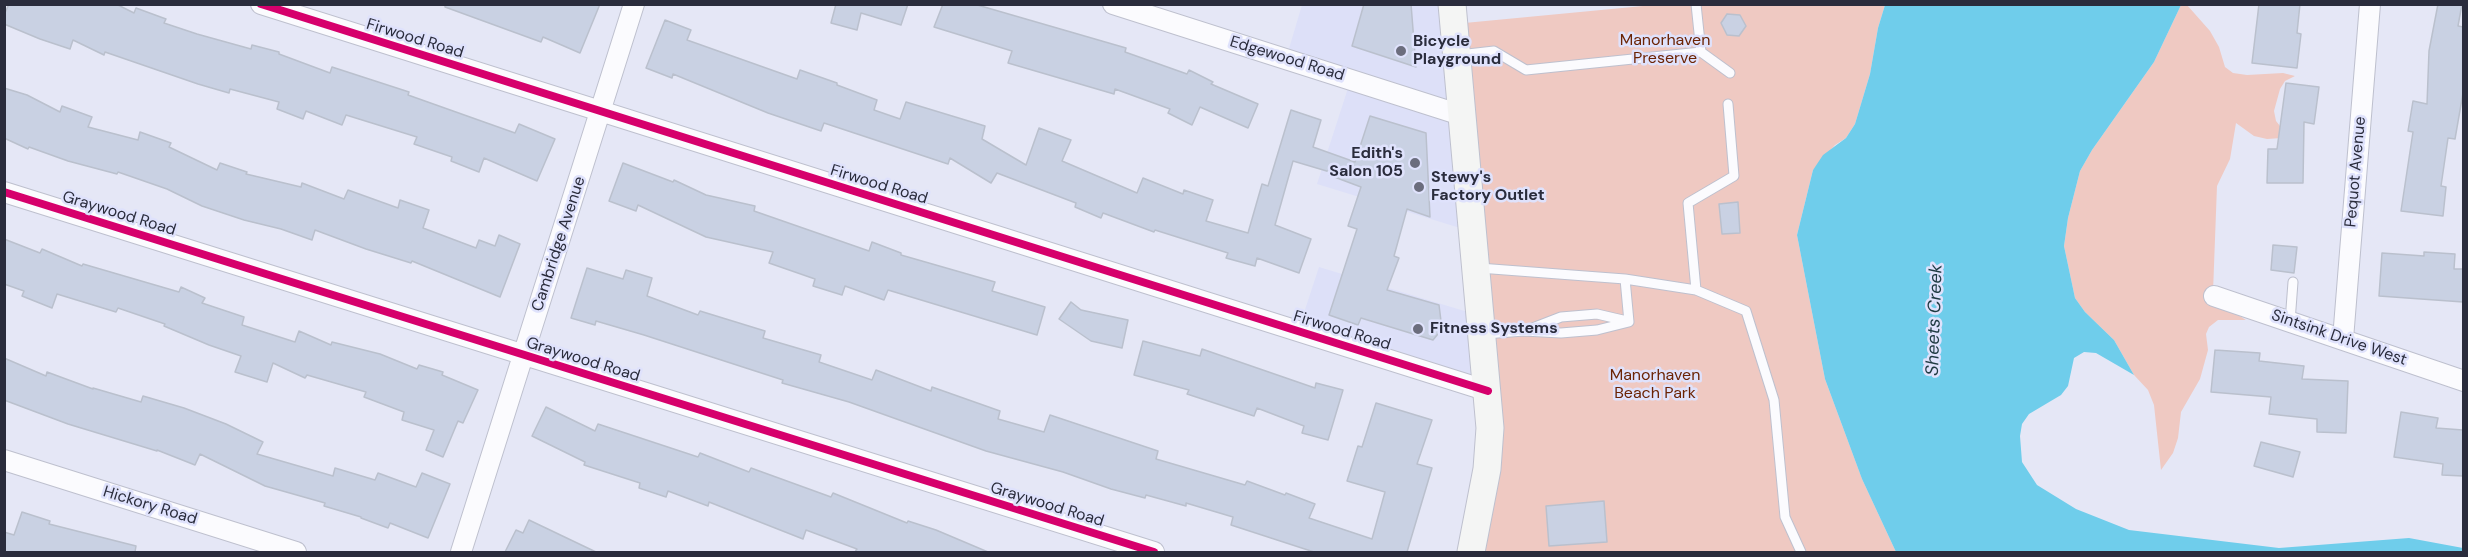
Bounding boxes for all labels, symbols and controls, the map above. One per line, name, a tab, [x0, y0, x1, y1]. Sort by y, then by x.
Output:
street label: Firwood Road	[364, 15, 466, 63]
park label: Manorhaven Preserve	[1620, 31, 1710, 69]
street label: Edgewood Road	[1227, 32, 1347, 86]
place label: Bicycle Playground	[1413, 32, 1501, 70]
marker: Bicycle Playground	[1394, 44, 1408, 58]
street label: Pequot Avenue	[2342, 116, 2370, 228]
place label: Edith's Salon 105	[1329, 144, 1403, 182]
marker: Edith's Salon 105	[1408, 156, 1422, 170]
street label: Firwood Road	[828, 161, 930, 209]
place label: Stewy's Factory Outlet	[1431, 168, 1545, 206]
street label: Cambridge Avenue	[528, 174, 590, 314]
marker: Stewy's Factory Outlet	[1412, 180, 1426, 194]
street label: Graywood Road	[60, 188, 178, 240]
water label: Sheets Creek	[1922, 264, 1948, 376]
street label: Sintsink Drive West	[2269, 306, 2409, 370]
street label: Firwood Road	[1291, 307, 1393, 355]
place label: Fitness Systems	[1430, 319, 1558, 339]
marker: Fitness Systems	[1411, 322, 1425, 336]
street label: Graywood Road	[524, 334, 642, 386]
park label: Manorhaven Beach Park	[1610, 366, 1700, 404]
street label: Graywood Road	[988, 479, 1106, 531]
street label: Hickory Road	[101, 483, 199, 529]

